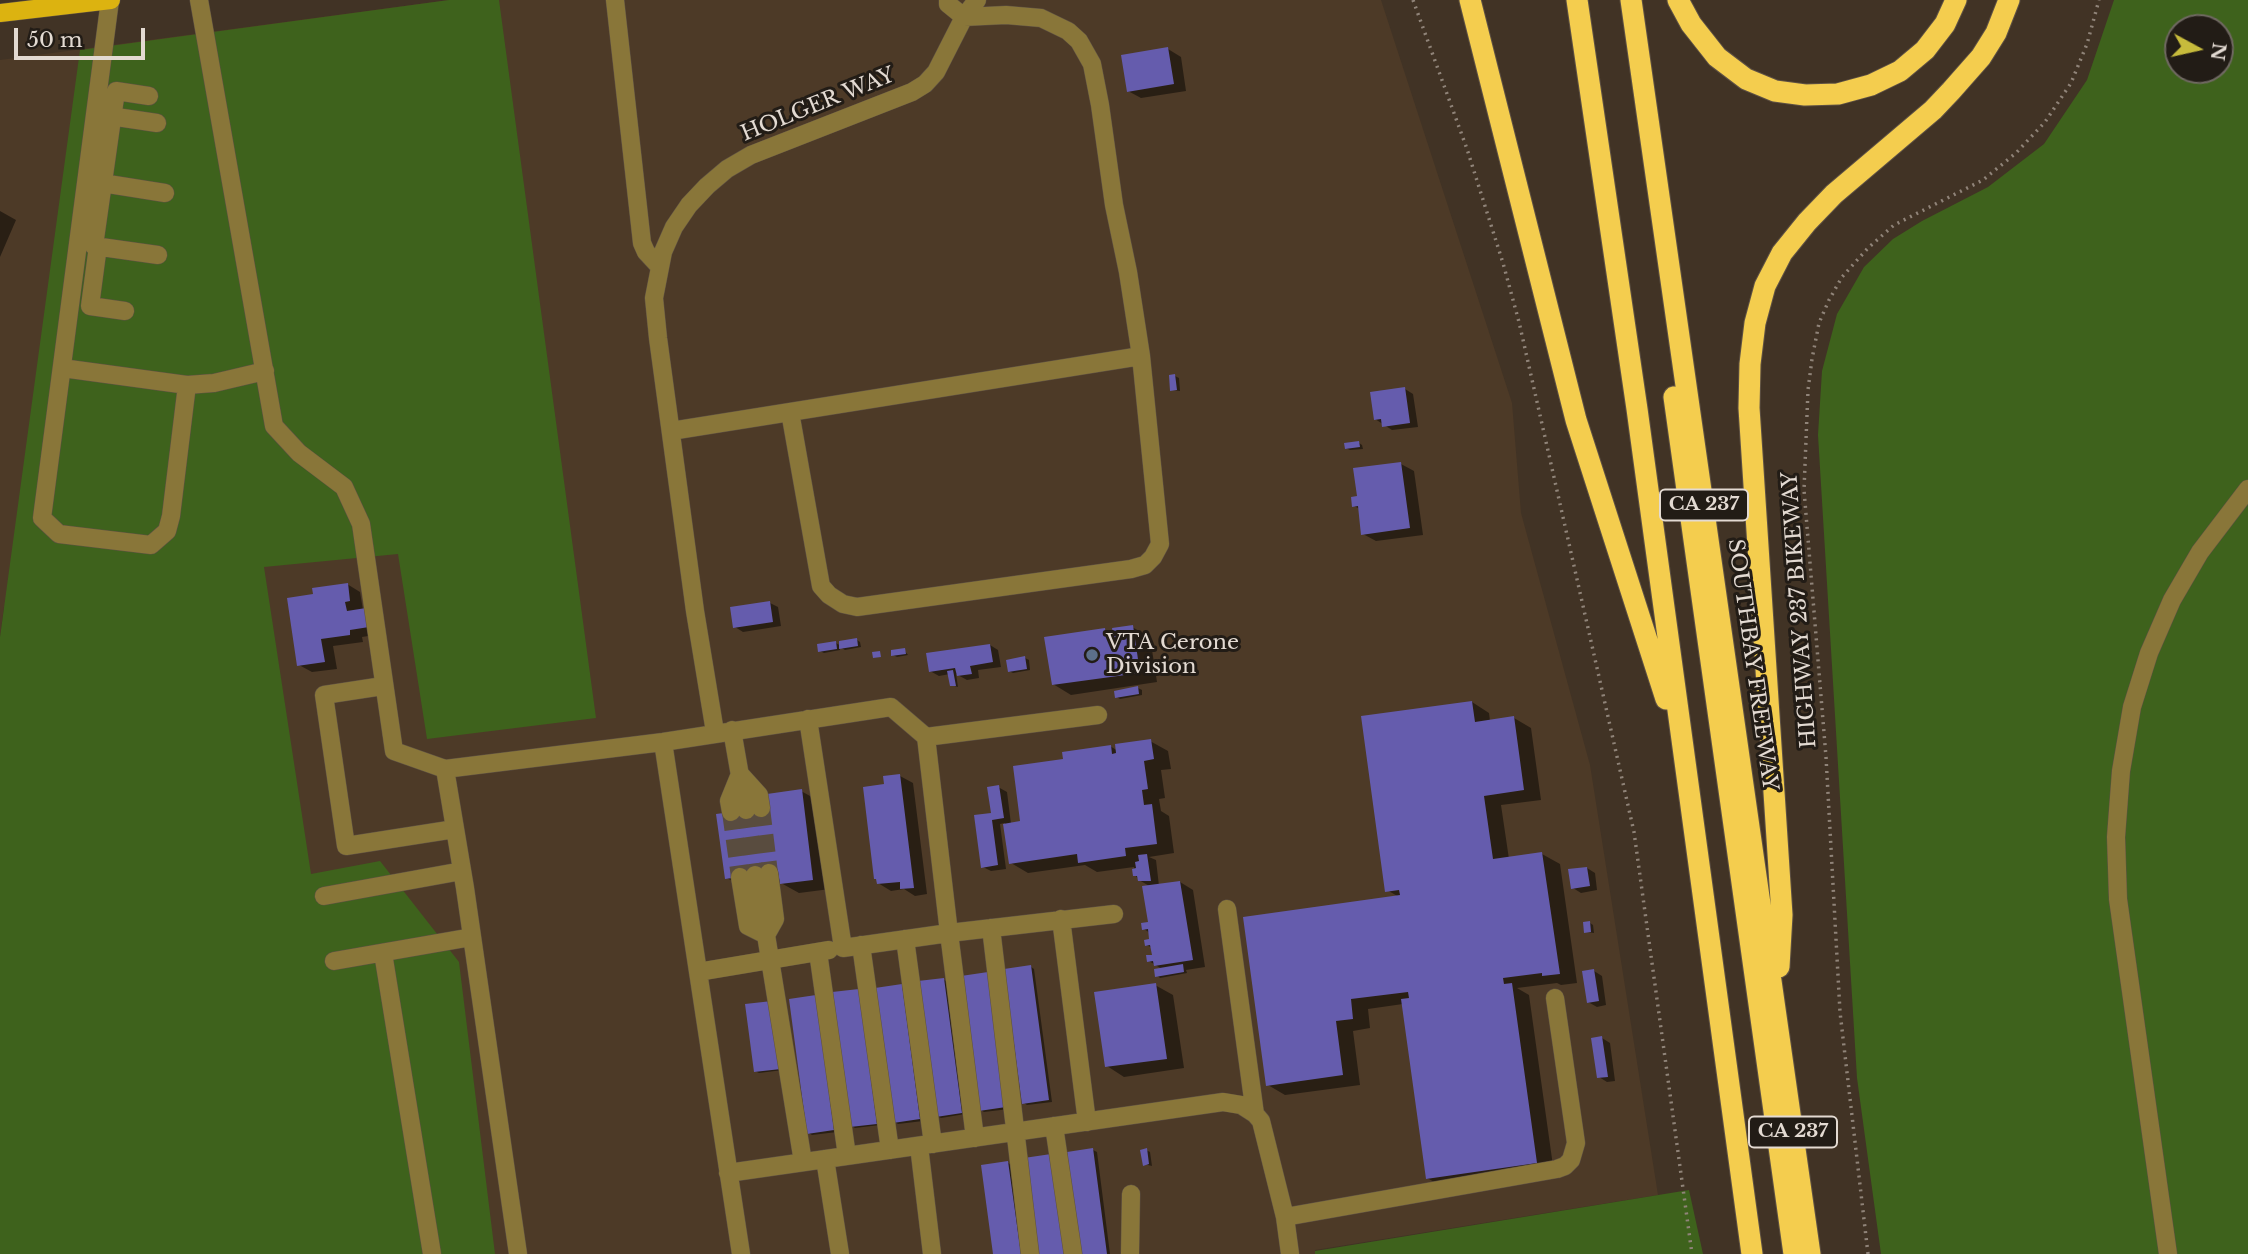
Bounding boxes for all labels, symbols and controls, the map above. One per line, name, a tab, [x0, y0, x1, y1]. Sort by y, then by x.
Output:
scale bar	[18, 14, 149, 58]
north arrow	[2164, 14, 2234, 84]
text: 50 m	[27, 27, 82, 53]
text: N	[2206, 41, 2231, 62]
street label: HOLGER WAY	[738, 63, 898, 147]
street label: HIGHWAY 237 BIKEWAY	[1778, 471, 1822, 749]
road number: CA 237	[1660, 490, 1748, 520]
street label: SOUTHBAY FREEWAY	[1722, 538, 1782, 792]
place label: VTA Cerone Division	[1106, 630, 1239, 680]
marker: VTA Cerone Division	[1084, 647, 1100, 663]
road number: CA 237	[1749, 1116, 1837, 1148]

